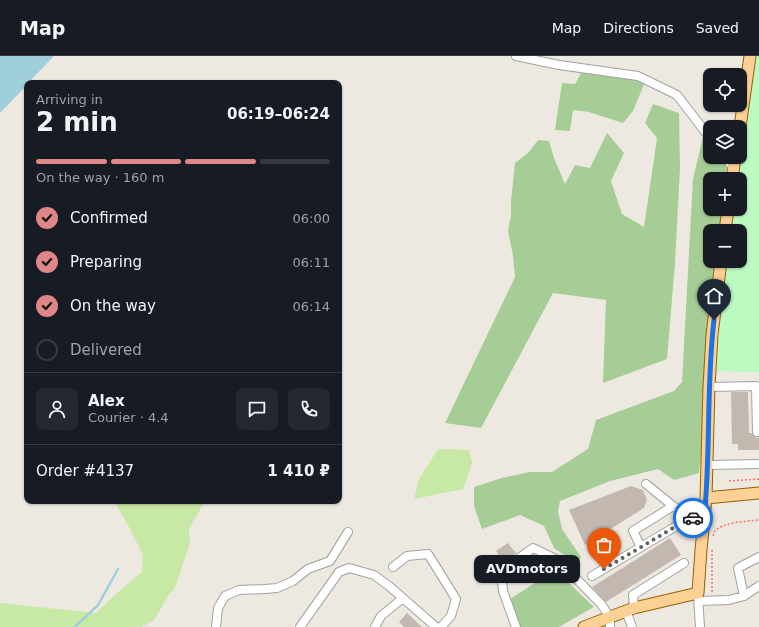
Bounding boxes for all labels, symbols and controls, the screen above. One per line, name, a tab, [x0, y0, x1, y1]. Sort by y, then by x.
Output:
text: Map	[20, 17, 65, 39]
text: Map	[552, 20, 581, 36]
text: Directions	[603, 20, 674, 36]
text: Saved	[696, 20, 739, 36]
map controls	[703, 68, 747, 268]
button: locate	[703, 68, 747, 112]
text: Arriving in	[36, 92, 103, 107]
text: 06:19–06:24	[227, 105, 330, 123]
text: 2 min	[36, 107, 118, 137]
button: layers	[703, 120, 747, 164]
text: On the way · 160 m	[36, 170, 164, 185]
button: +	[703, 172, 747, 216]
icon: check	[36, 207, 58, 229]
text: Confirmed	[70, 209, 148, 227]
text: 06:00	[293, 211, 330, 226]
button: −	[703, 224, 747, 268]
icon: check	[36, 251, 58, 273]
text: Preparing	[70, 253, 142, 271]
text: 06:11	[293, 255, 330, 270]
pin	[697, 279, 731, 320]
icon: home	[703, 285, 725, 307]
icon: check	[36, 295, 58, 317]
text: On the way	[70, 297, 156, 315]
text: 06:14	[293, 299, 330, 314]
text: Delivered	[70, 341, 142, 359]
button: person	[36, 388, 78, 430]
button: chat	[236, 388, 278, 430]
button: phone	[288, 388, 330, 430]
text: Alex	[88, 392, 125, 410]
text: Courier · 4.4	[88, 410, 169, 425]
text: Order #4137	[36, 462, 134, 480]
text: 1 410 ₽	[267, 462, 330, 480]
courier	[673, 498, 713, 538]
icon: car	[682, 507, 704, 529]
pin	[587, 528, 621, 569]
icon: bag	[593, 534, 615, 556]
callout: AVDmotors	[474, 555, 580, 583]
text: AVDmotors	[486, 561, 568, 576]

